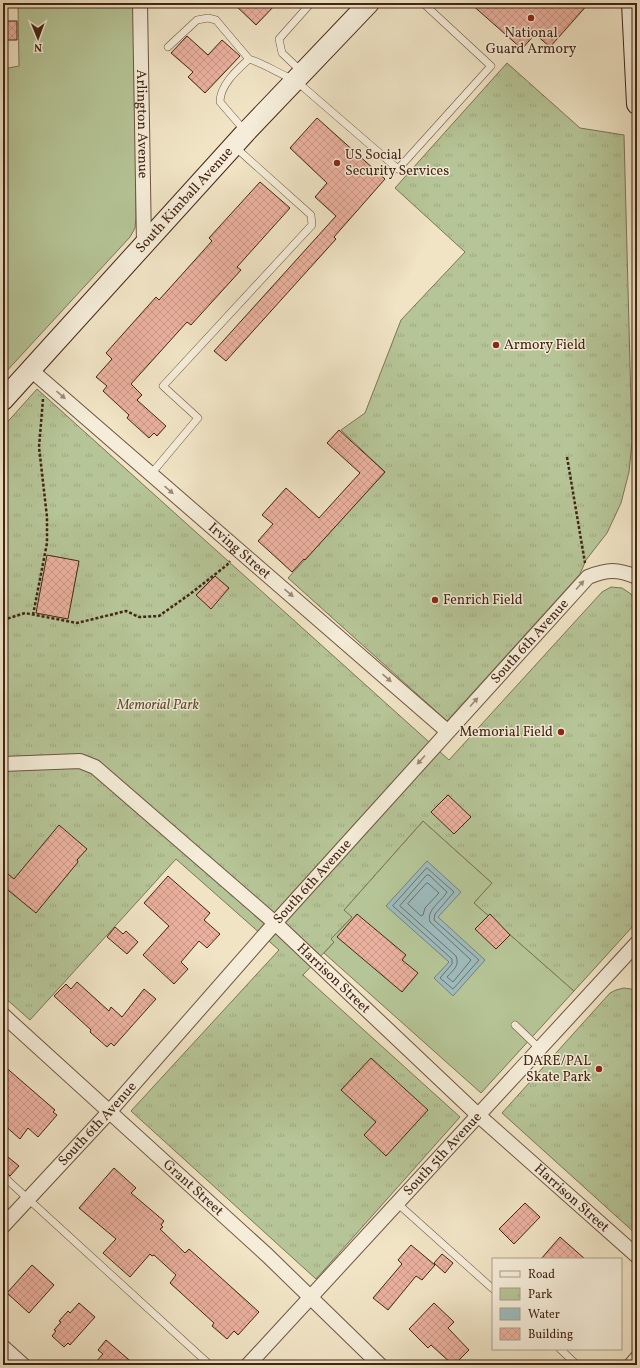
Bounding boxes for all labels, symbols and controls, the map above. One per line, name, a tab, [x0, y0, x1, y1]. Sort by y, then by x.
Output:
marker: National Guard Armory	[526, 13, 536, 23]
north arrow	[18, 18, 58, 58]
place label: National Guard Armory	[486, 24, 577, 59]
text: N	[34, 39, 42, 54]
street label: Arlington Avenue	[132, 69, 152, 179]
street label: South Kimball Avenue	[131, 143, 238, 257]
place label: US Social Security Services	[345, 146, 449, 181]
marker: US Social Security Services	[332, 158, 342, 168]
place label: Armory Field	[504, 336, 586, 355]
marker: Armory Field	[491, 340, 501, 350]
one-way arrow	[56, 391, 66, 400]
one-way arrow	[164, 485, 175, 494]
street label: Irving Street	[204, 518, 275, 584]
one-way arrow	[575, 581, 584, 590]
one-way arrow	[284, 588, 294, 598]
place label: Fenrich Field	[443, 591, 523, 610]
marker: Fenrich Field	[430, 595, 440, 605]
street label: South 6th Avenue	[486, 595, 573, 688]
one-way arrow	[382, 674, 392, 683]
park label: Memorial Park	[116, 696, 199, 715]
one-way arrow	[469, 698, 478, 707]
place label: Memorial Field	[459, 723, 553, 742]
marker: Memorial Field	[556, 727, 566, 737]
one-way arrow	[417, 755, 426, 765]
street label: South 6th Avenue	[269, 835, 356, 928]
street label: Harrison Street	[293, 939, 375, 1018]
place label: DARE/PAL Skate Park	[523, 1052, 591, 1087]
marker: DARE/PAL Skate Park	[594, 1064, 604, 1074]
street label: South 6th Avenue	[54, 1077, 141, 1170]
street label: South 5th Avenue	[399, 1108, 486, 1200]
street label: Grant Street	[159, 1155, 228, 1220]
street label: Harrison Street	[530, 1159, 614, 1237]
legend	[492, 1258, 622, 1350]
text: Road	[528, 1267, 555, 1283]
text: Park	[528, 1287, 553, 1303]
text: Water	[528, 1307, 560, 1323]
text: Building	[528, 1327, 573, 1343]

